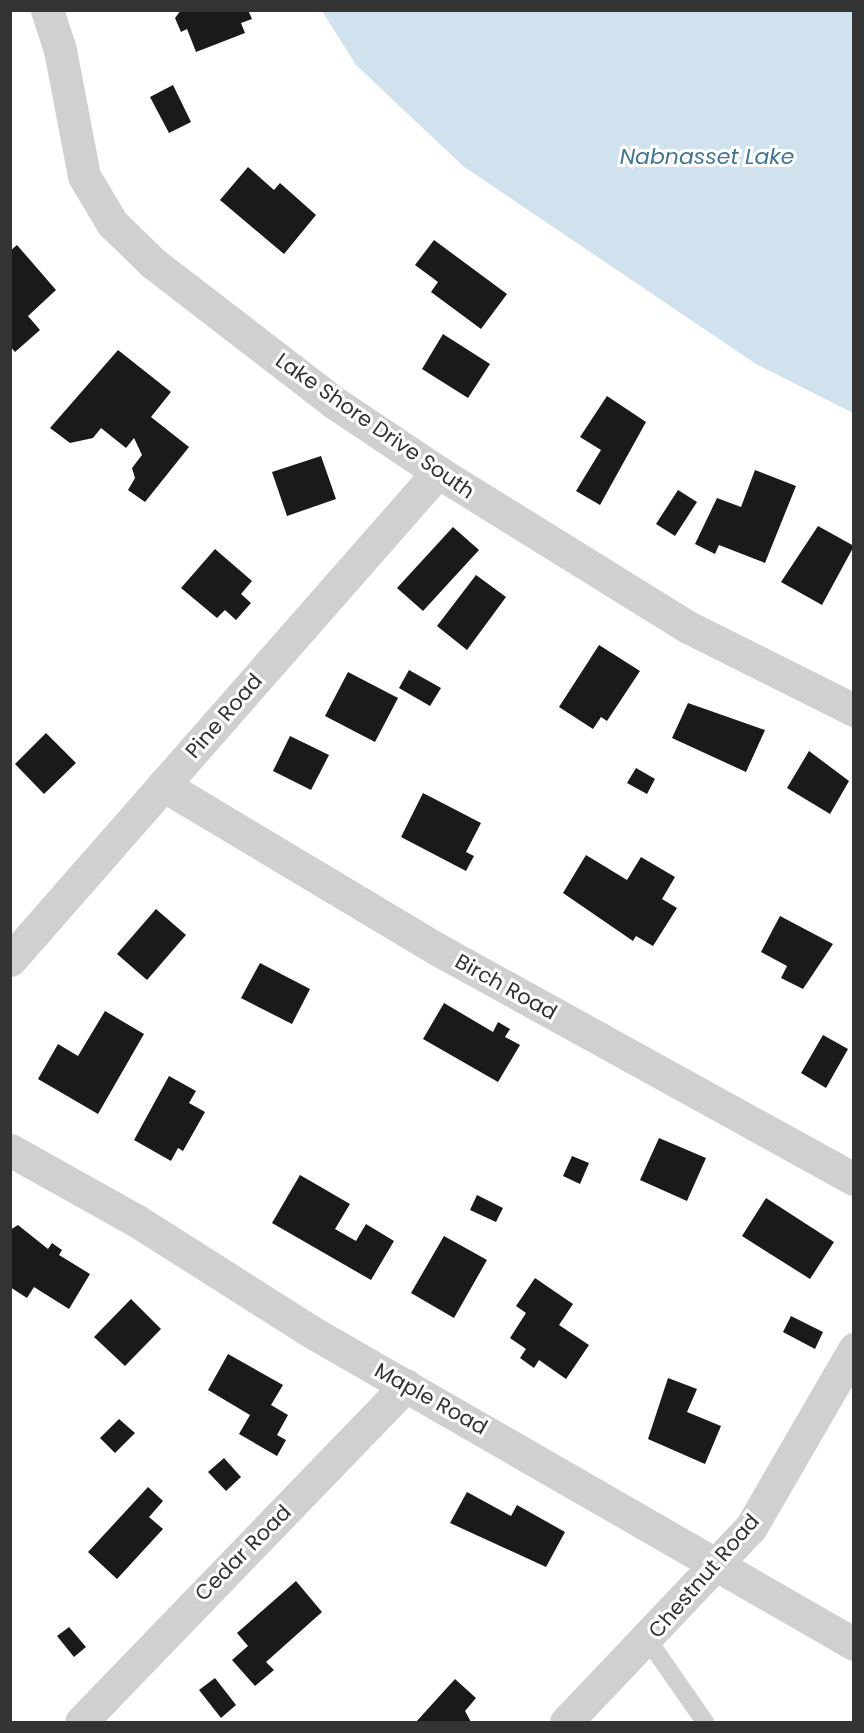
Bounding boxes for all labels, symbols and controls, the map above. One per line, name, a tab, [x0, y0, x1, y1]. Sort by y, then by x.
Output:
water label: Nabnasset Lake	[620, 144, 794, 170]
street label: Lake Shore Drive South	[271, 348, 479, 504]
street label: Pine Road	[180, 668, 268, 764]
street label: Birch Road	[451, 949, 561, 1025]
street label: Maple Road	[370, 1358, 492, 1440]
street label: Cedar Road	[190, 1500, 296, 1606]
street label: Chestnut Road	[643, 1509, 765, 1643]

